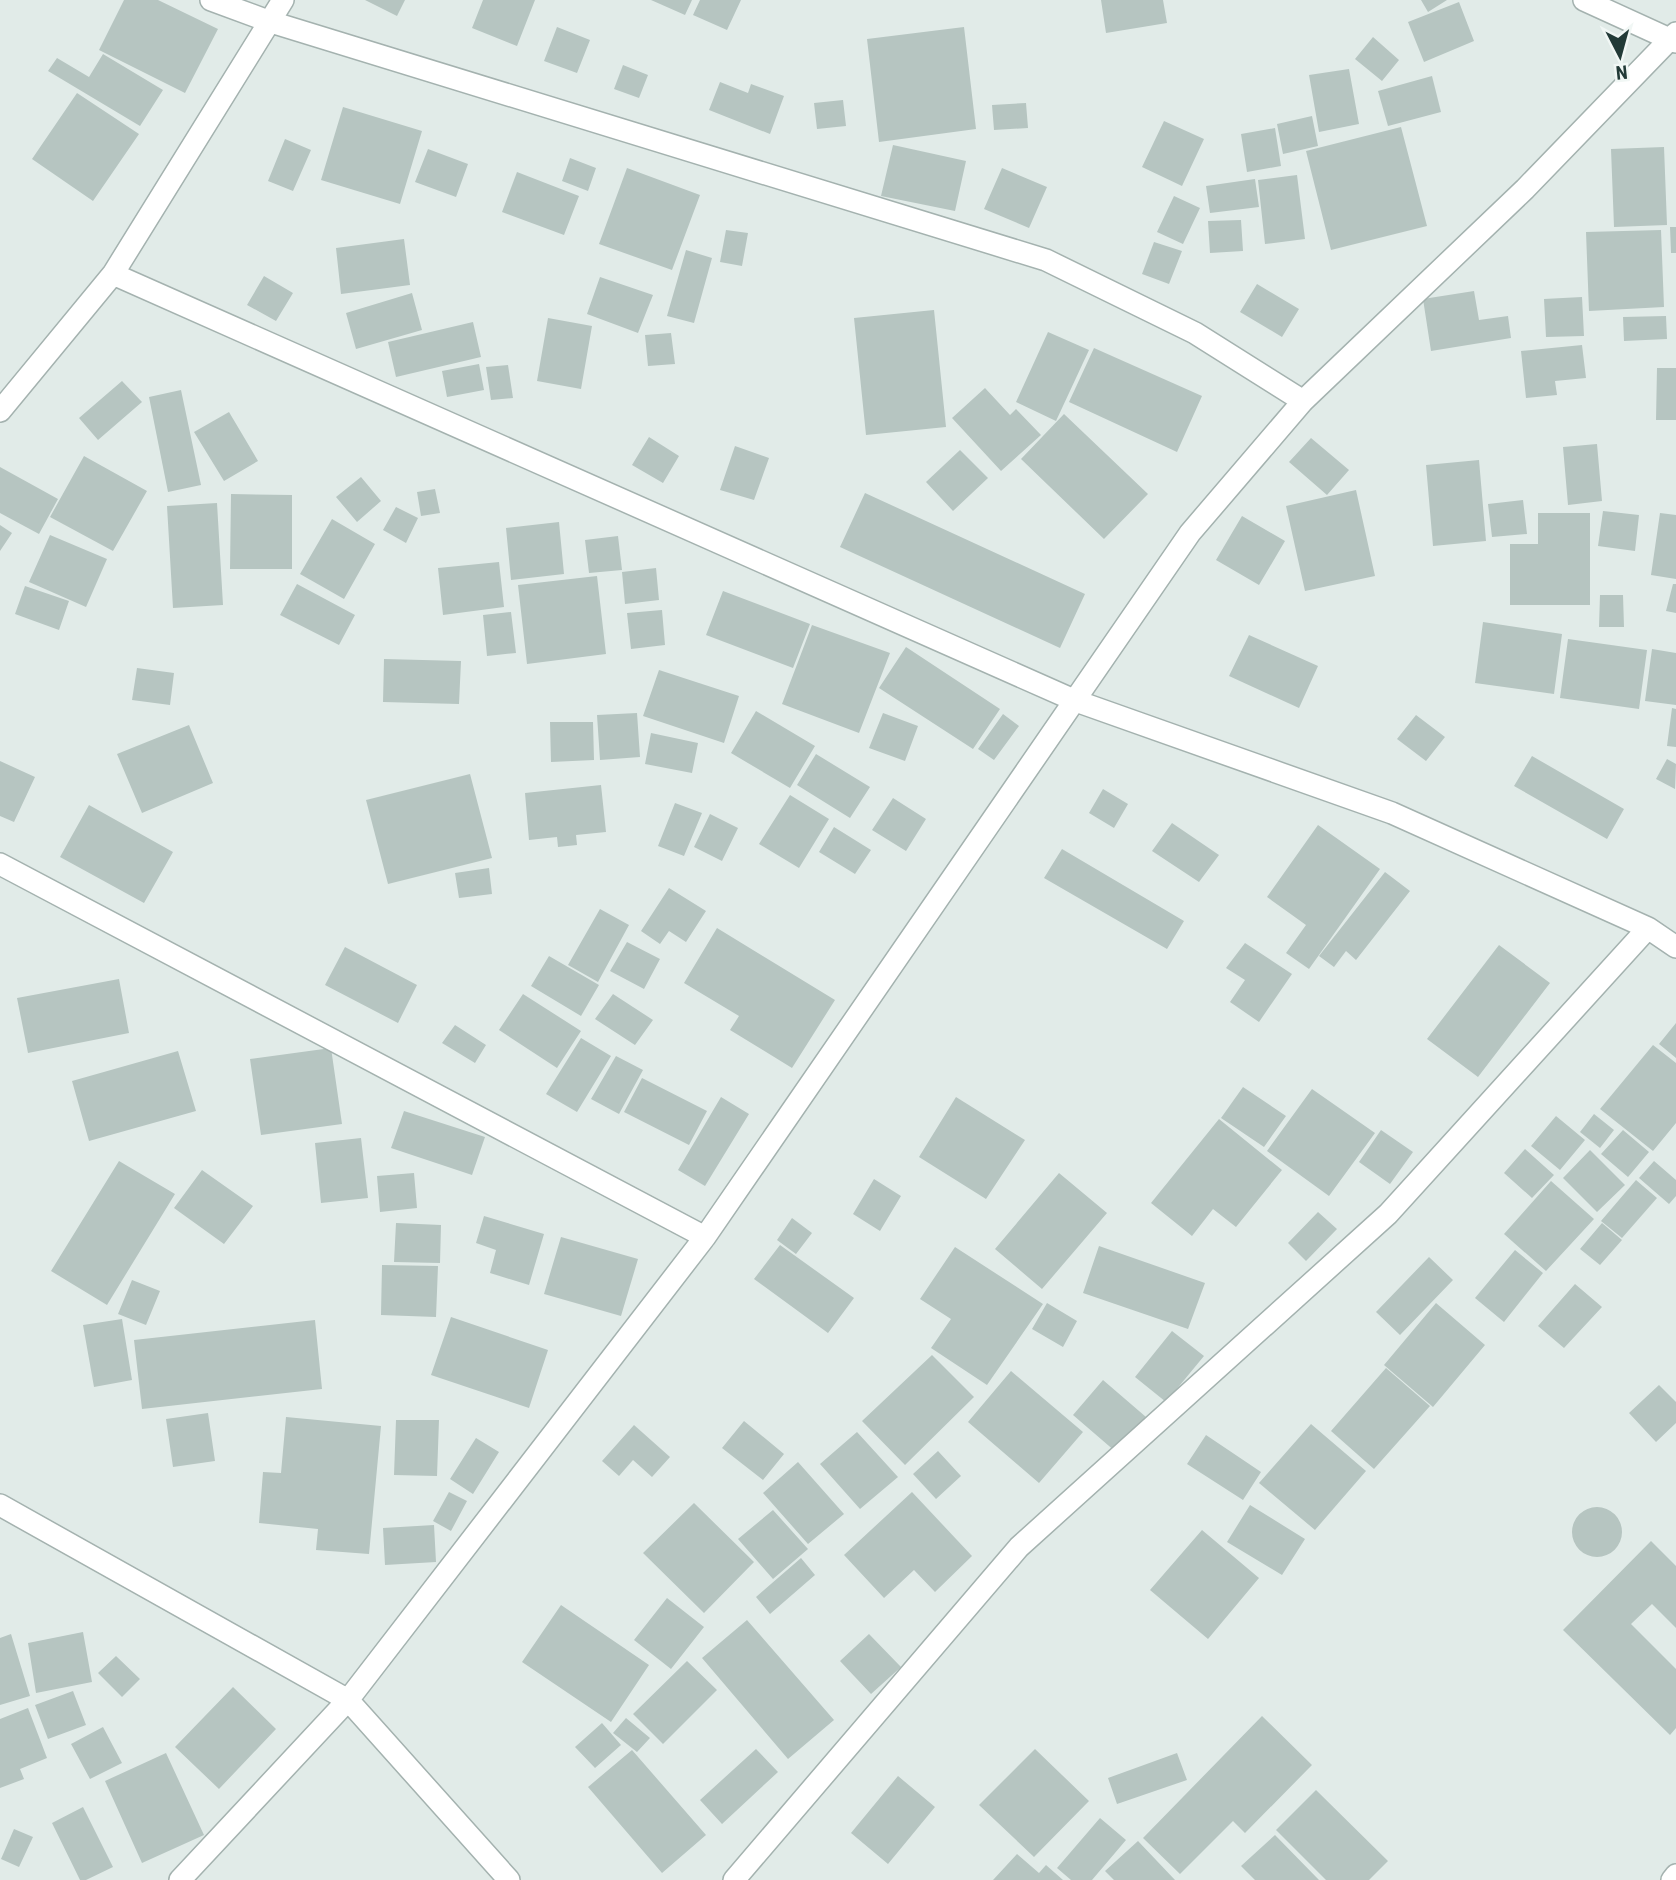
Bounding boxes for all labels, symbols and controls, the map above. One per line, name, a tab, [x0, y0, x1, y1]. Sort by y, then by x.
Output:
north arrow	[1585, 21, 1655, 91]
text: N	[1615, 60, 1629, 84]

